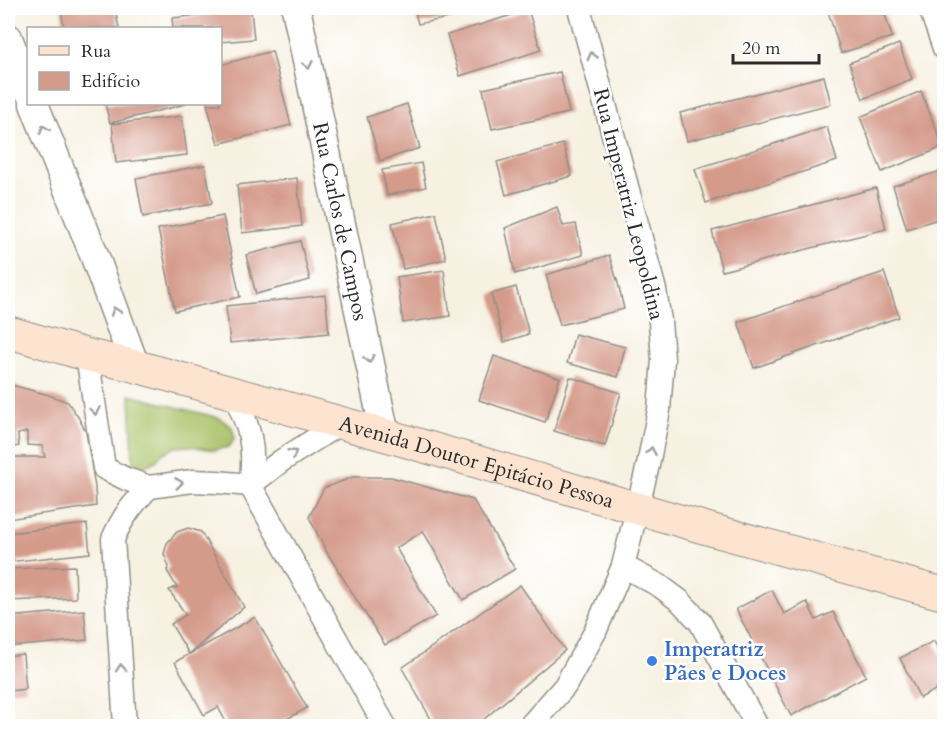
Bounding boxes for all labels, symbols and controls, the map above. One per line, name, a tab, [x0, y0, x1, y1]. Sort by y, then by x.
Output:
legend	[27, 27, 222, 105]
scale bar	[733, 27, 818, 65]
text: 20 m	[742, 36, 781, 61]
text: Rua	[81, 39, 111, 64]
one-way arrow	[587, 51, 599, 62]
one-way arrow	[301, 60, 314, 70]
text: Edifício	[81, 69, 141, 94]
street label: Rua Imperatriz Leopoldina	[586, 85, 671, 323]
street label: Rua Carlos de Campos	[305, 120, 375, 323]
one-way arrow	[39, 125, 51, 136]
one-way arrow	[110, 306, 122, 317]
one-way arrow	[362, 353, 375, 363]
one-way arrow	[89, 407, 101, 416]
street label: Avenida Doutor Epitácio Pessoa	[335, 409, 617, 516]
one-way arrow	[644, 446, 657, 456]
one-way arrow	[287, 449, 298, 460]
one-way arrow	[174, 477, 183, 490]
place label: Imperatriz Pães e Doces	[664, 635, 786, 688]
marker: Imperatriz Pães e Doces	[645, 654, 659, 668]
one-way arrow	[115, 664, 128, 673]

